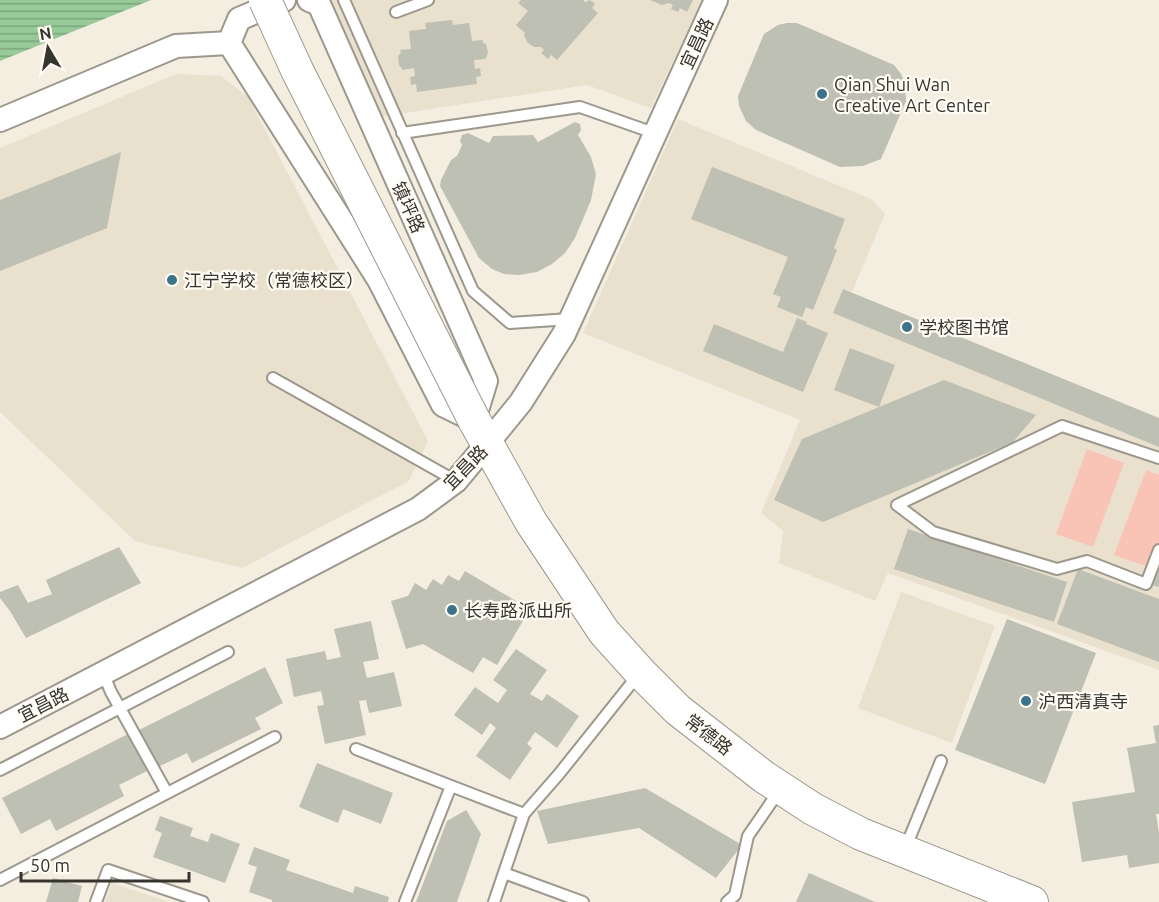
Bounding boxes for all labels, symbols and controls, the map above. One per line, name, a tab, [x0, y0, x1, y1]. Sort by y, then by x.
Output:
street label: 宜昌路	[676, 14, 716, 72]
north arrow	[18, 18, 78, 78]
text: N	[38, 23, 53, 43]
place label: Qian Shui Wan Creative Art Center	[834, 74, 990, 115]
marker: Qian Shui Wan Creative Art Center	[815, 87, 829, 101]
street label: 镇坪路	[389, 178, 429, 236]
place label: 江宁学校（常德校区）	[184, 270, 364, 290]
marker: 江宁学校（常德校区）	[165, 273, 179, 287]
place label: 学校图书馆	[919, 317, 1009, 337]
marker: 学校图书馆	[900, 320, 914, 334]
street label: 宜昌路	[439, 441, 491, 493]
place label: 长寿路派出所	[464, 600, 572, 620]
marker: 长寿路派出所	[445, 603, 459, 617]
street label: 宜昌路	[14, 683, 72, 725]
place label: 沪西清真寺	[1038, 691, 1128, 711]
marker: 沪西清真寺	[1019, 694, 1033, 708]
street label: 常德路	[682, 709, 736, 759]
scale bar	[21, 845, 189, 883]
text: 50 m	[30, 855, 70, 875]

